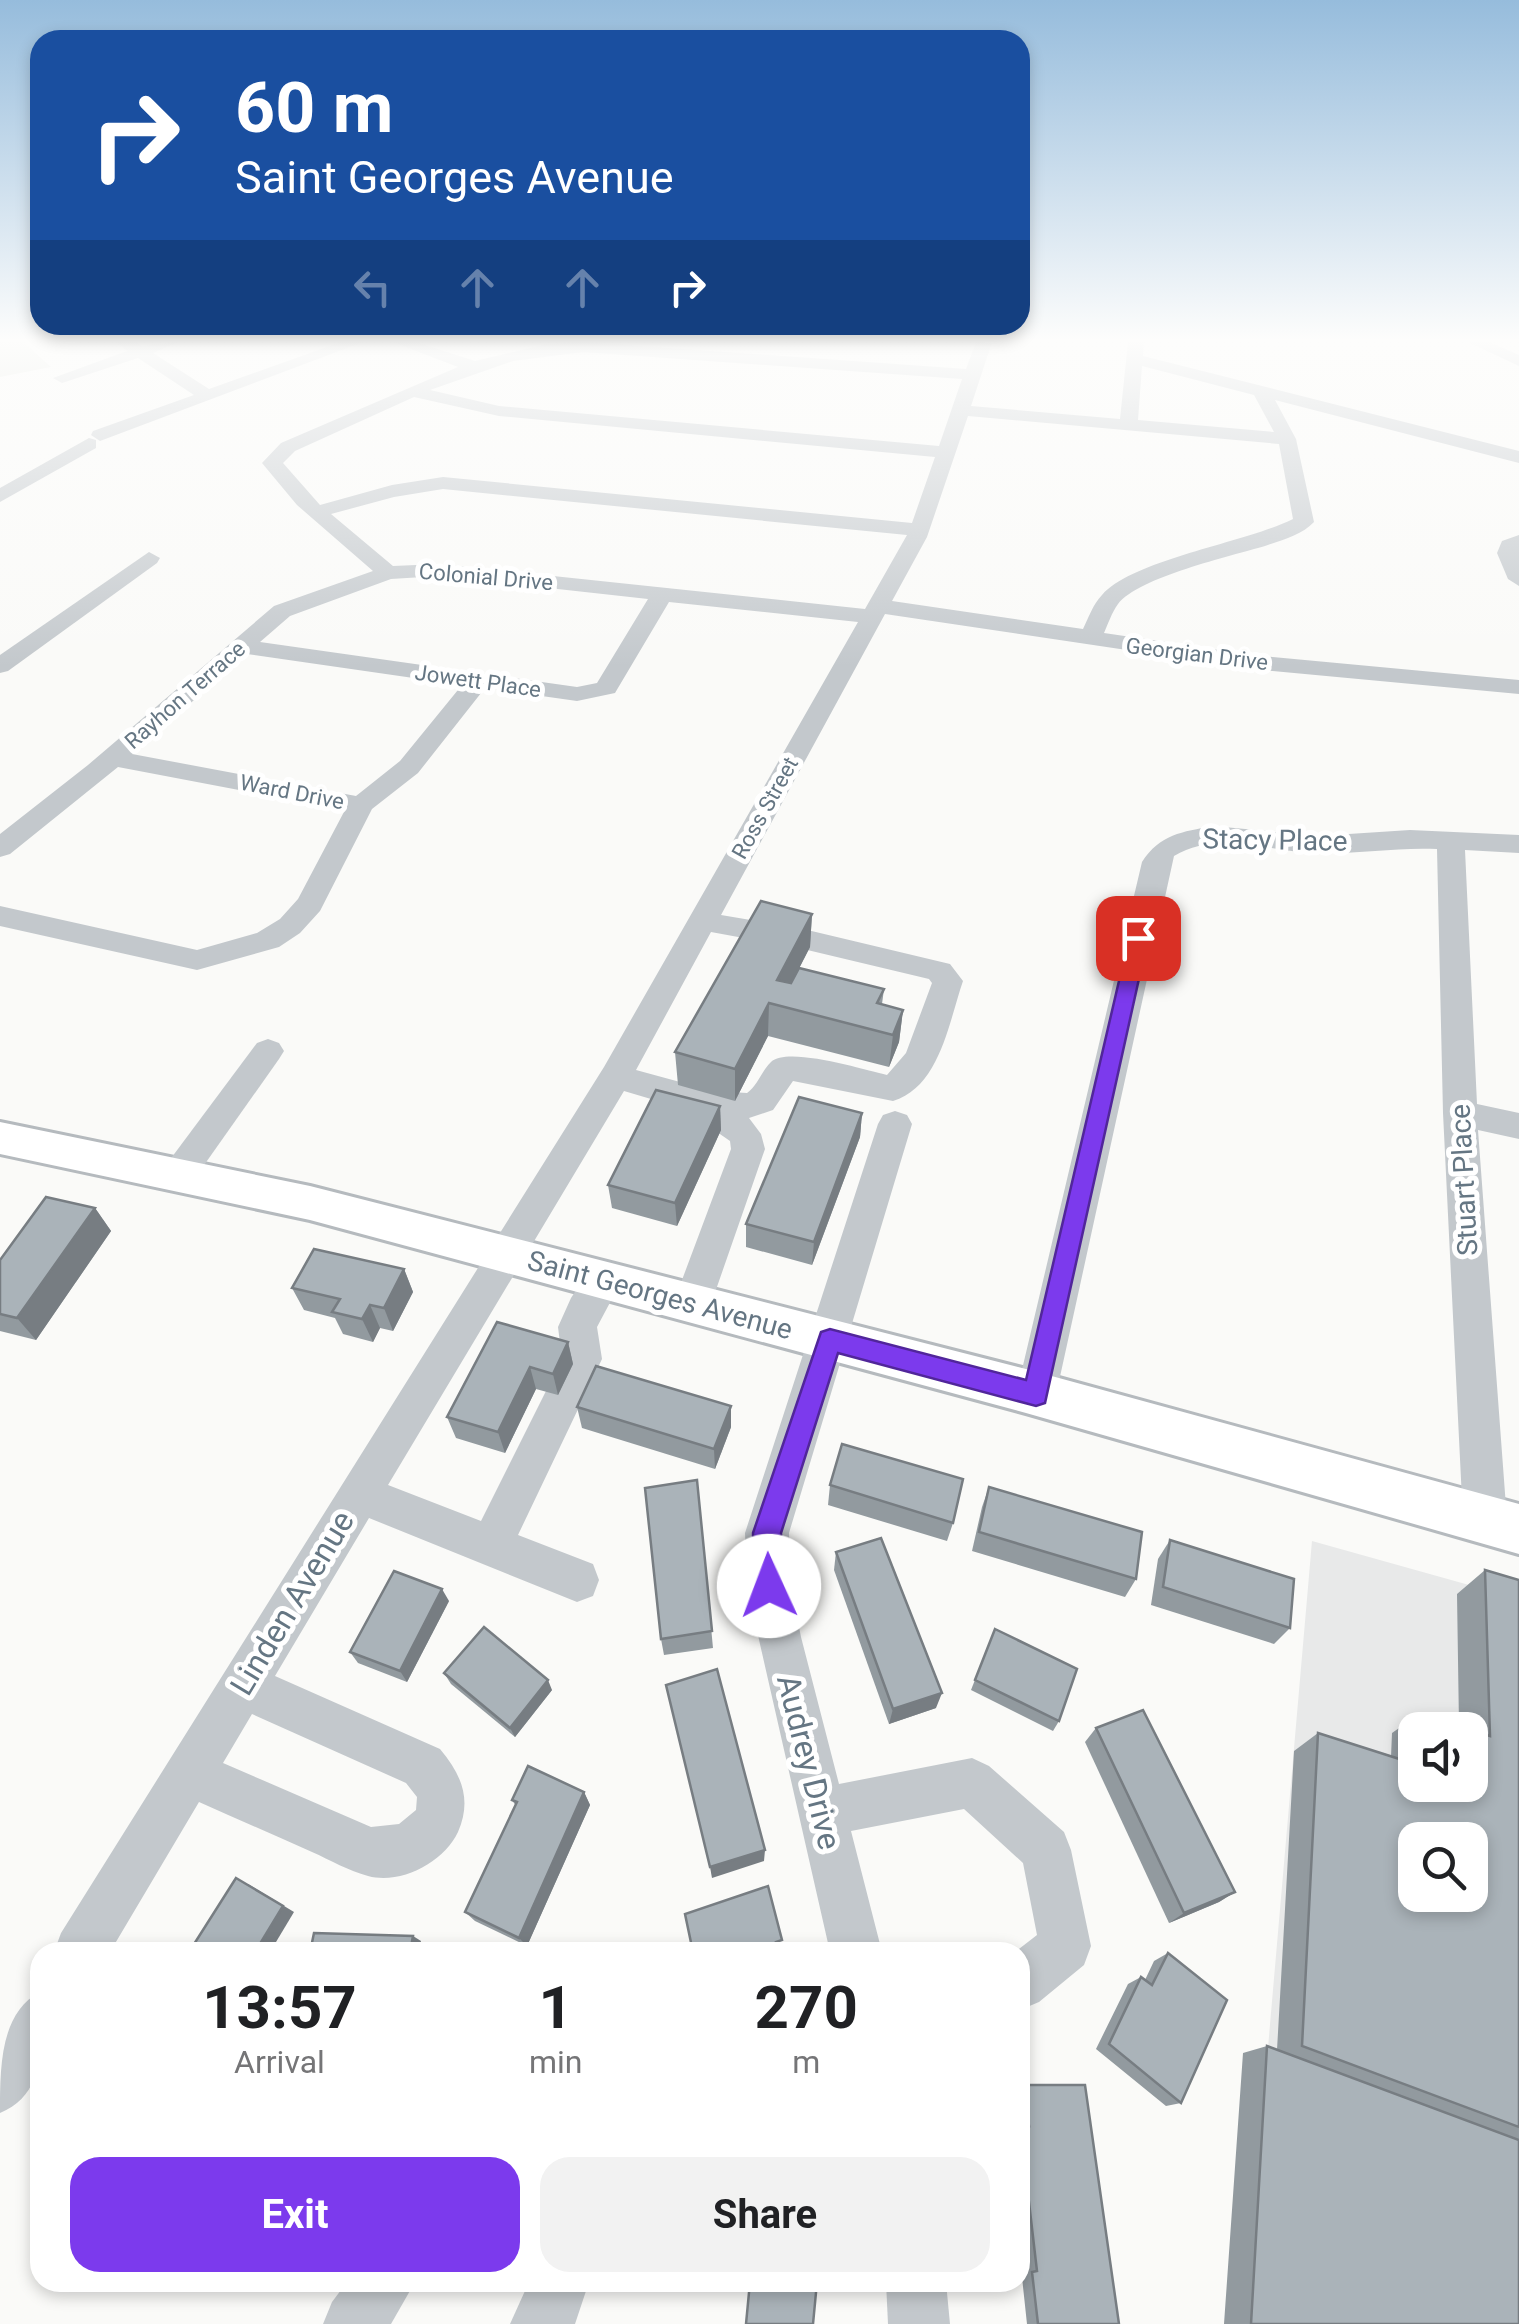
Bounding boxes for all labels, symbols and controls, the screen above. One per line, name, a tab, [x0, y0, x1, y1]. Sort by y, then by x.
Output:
text: 60 m	[235, 67, 393, 149]
icon: right	[70, 70, 200, 200]
text: Saint Georges Avenue	[235, 151, 674, 204]
icon: left	[345, 260, 400, 315]
icon: ahead	[450, 260, 505, 315]
icon: ahead	[555, 260, 610, 315]
icon: right	[660, 260, 715, 315]
street label: Colonial Drive	[418, 559, 554, 595]
street label: Georgian Drive	[1124, 633, 1270, 675]
street label: Rayhon Terrace	[120, 636, 250, 754]
street label: Jowett Place	[413, 660, 543, 702]
street label: Ross Street	[727, 753, 803, 863]
street label: Ward Drive	[238, 770, 346, 814]
street label: Stacy Place	[1202, 822, 1348, 858]
pin	[1096, 896, 1181, 981]
icon: arrive	[1111, 911, 1166, 966]
street label: Stuart Place	[1444, 1103, 1484, 1257]
street label: Saint Georges Avenue	[524, 1244, 796, 1346]
street label: Linden Avenue	[222, 1504, 362, 1702]
position arrow	[717, 1534, 821, 1638]
street label: Audrey Drive	[769, 1671, 849, 1853]
map controls	[1398, 1712, 1488, 1912]
button: sound	[1398, 1712, 1488, 1802]
button: search	[1398, 1822, 1488, 1912]
text: 13:57	[202, 1972, 357, 2043]
text: 1	[538, 1972, 573, 2043]
text: 270	[755, 1972, 858, 2043]
text: Arrival	[234, 2043, 325, 2081]
text: min	[529, 2043, 582, 2081]
text: m	[792, 2043, 820, 2081]
button: Exit	[70, 2157, 520, 2272]
button: Share	[540, 2157, 990, 2272]

